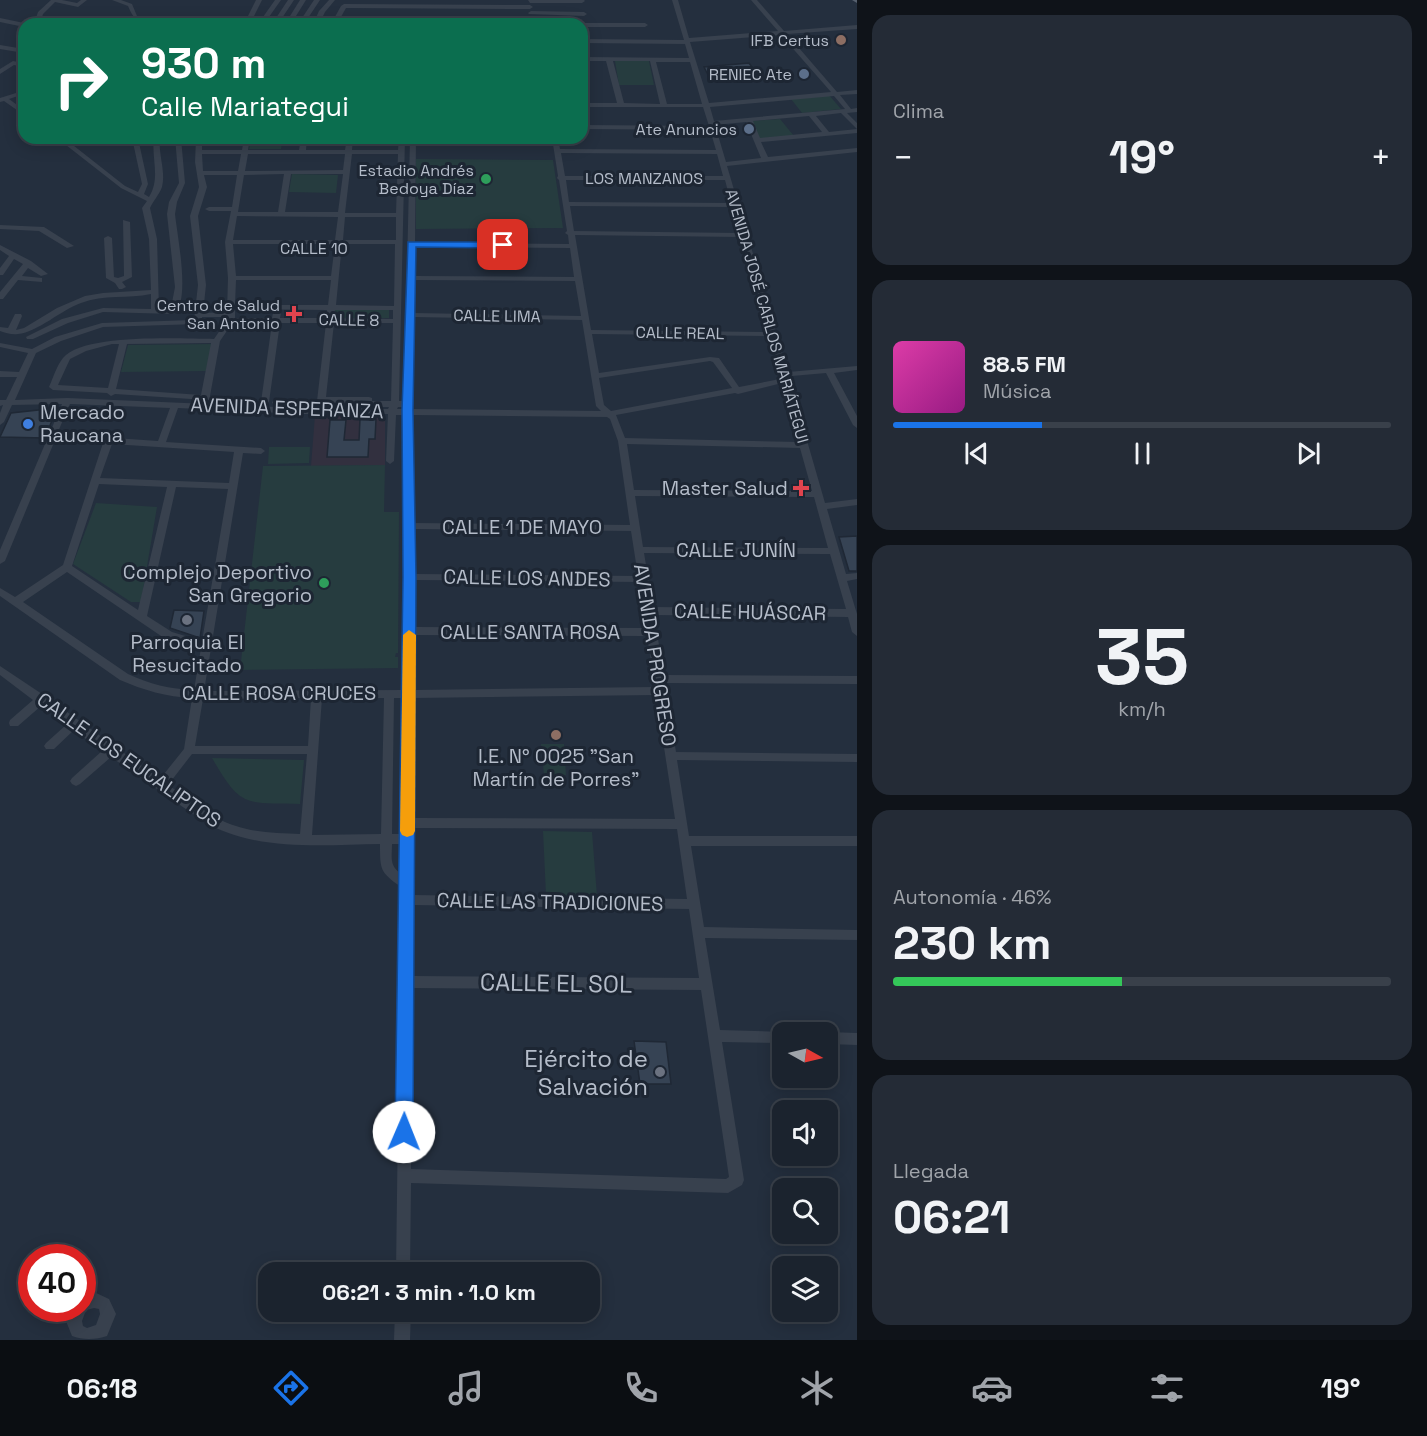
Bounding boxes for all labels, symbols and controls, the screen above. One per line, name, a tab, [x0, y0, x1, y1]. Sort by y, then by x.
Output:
place label: IFB Certus	[750, 30, 829, 51]
marker: IFB Certus	[834, 33, 848, 47]
text: 930 m	[141, 37, 266, 90]
icon: right	[42, 42, 120, 120]
place label: RENIEC Ate	[709, 64, 792, 85]
marker: RENIEC Ate	[797, 67, 811, 81]
text: Calle Mariategui	[141, 89, 349, 124]
text: Clima	[893, 98, 944, 124]
place label: Ate Anuncios	[636, 119, 737, 140]
marker: Ate Anuncios	[742, 122, 756, 136]
text: 19°	[1109, 129, 1175, 186]
text: −	[893, 137, 913, 179]
text: +	[1371, 137, 1391, 179]
place label: Estadio Andrés Bedoya Díaz	[359, 160, 474, 199]
street label: LOS MANZANOS	[585, 168, 703, 189]
marker: Estadio Andrés Bedoya Díaz	[479, 172, 493, 186]
street label: AVENIDA JOSÉ CARLOS MARIÁTEGUI	[721, 186, 813, 446]
pin	[477, 219, 528, 270]
icon: arrive	[486, 228, 519, 261]
street label: CALLE 10	[280, 238, 348, 259]
place label: Centro de Salud San Antonio	[157, 295, 280, 334]
marker: Centro de Salud San Antonio	[285, 305, 303, 323]
street label: CALLE LIMA	[453, 305, 541, 327]
street label: CALLE 8	[318, 309, 380, 331]
street label: CALLE REAL	[635, 322, 725, 344]
text: 88.5 FM	[983, 350, 1066, 378]
text: Música	[983, 378, 1051, 404]
street label: AVENIDA ESPERANZA	[190, 392, 384, 424]
place label: Mercado Raucana	[40, 399, 125, 448]
marker: Mercado Raucana	[21, 417, 35, 431]
icon: previous	[960, 437, 993, 470]
icon: pause	[1126, 437, 1159, 470]
icon: next	[1292, 437, 1325, 470]
place label: Master Salud	[662, 475, 788, 501]
marker: Master Salud	[792, 479, 810, 497]
street label: CALLE 1 DE MAYO	[442, 514, 602, 540]
street label: CALLE JUNÍN	[676, 537, 796, 563]
place label: Complejo Deportivo San Gregorio	[123, 559, 312, 608]
street label: AVENIDA PROGRESO	[628, 562, 682, 748]
street label: CALLE LOS ANDES	[443, 564, 611, 592]
marker: Complejo Deportivo San Gregorio	[317, 576, 331, 590]
street label: CALLE HUÁSCAR	[674, 598, 826, 626]
text: 35	[1095, 607, 1189, 707]
marker: Parroquia El Resucitado	[180, 613, 194, 627]
street label: CALLE SANTA ROSA	[440, 619, 620, 645]
place label: Parroquia El Resucitado	[130, 629, 244, 678]
street label: CALLE ROSA CRUCES	[182, 680, 376, 706]
street label: CALLE LOS EUCALIPTOS	[32, 686, 226, 834]
text: km/h	[1118, 696, 1166, 722]
marker: I.E. N° 0025 "San Martín de Porres"	[549, 728, 563, 742]
place label: I.E. N° 0025 "San Martín de Porres"	[472, 743, 640, 792]
text: Autonomía · 46%	[893, 884, 1051, 910]
street label: CALLE LAS TRADICIONES	[436, 887, 664, 917]
text: 230 km	[893, 915, 1052, 972]
street label: CALLE EL SOL	[480, 966, 632, 1000]
north arrow	[772, 1022, 838, 1088]
map controls	[772, 1022, 838, 1322]
place label: Ejército de Salvación	[524, 1043, 648, 1102]
marker: Ejército de Salvación	[653, 1065, 667, 1079]
position arrow	[372, 1100, 436, 1164]
button: sound	[772, 1100, 838, 1166]
text: Llegada	[893, 1158, 969, 1184]
button: search	[772, 1178, 838, 1244]
text: 06:21	[893, 1189, 1010, 1246]
speed limit sign: 40	[18, 1244, 96, 1322]
button: layers	[772, 1256, 838, 1322]
text: 06:21 · 3 min · 1.0 km	[322, 1278, 536, 1306]
icon: directions	[270, 1367, 312, 1409]
icon: music	[445, 1367, 487, 1409]
icon: phone	[620, 1367, 662, 1409]
icon: climate	[796, 1367, 838, 1409]
icon: car	[971, 1367, 1013, 1409]
icon: filters	[1146, 1367, 1188, 1409]
text: 06:18	[67, 1371, 137, 1406]
text: 19°	[1321, 1371, 1360, 1406]

